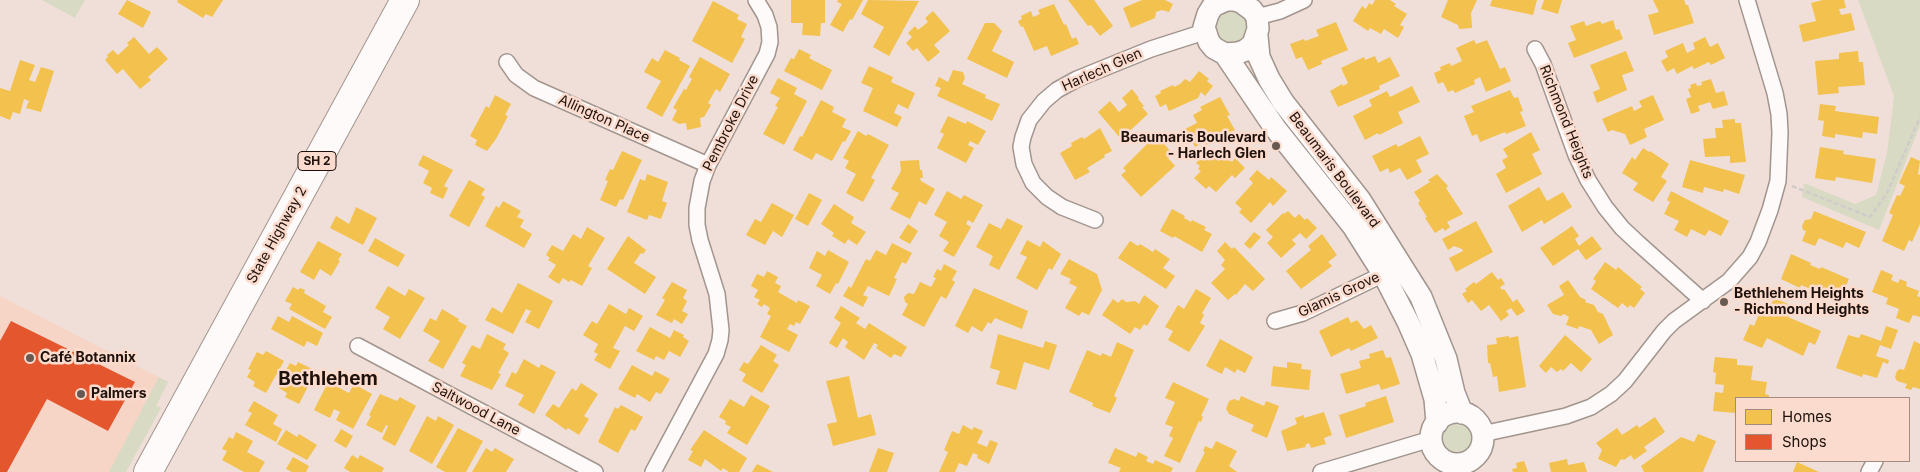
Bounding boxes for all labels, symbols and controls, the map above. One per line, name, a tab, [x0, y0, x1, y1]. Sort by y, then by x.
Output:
street label: Harlech Glen	[1059, 45, 1145, 95]
street label: Richmond Heights	[1536, 63, 1596, 181]
street label: Pembroke Drive	[700, 72, 762, 174]
street label: Allington Place	[556, 91, 652, 147]
street label: Beaumaris Boulevard	[1285, 109, 1383, 231]
place label: Beaumaris Boulevard - Harlech Glen	[1121, 130, 1266, 162]
marker: Beaumaris Boulevard - Harlech Glen	[1270, 140, 1282, 152]
road number: SH 2	[298, 152, 336, 170]
street label: State Highway 2	[243, 184, 311, 286]
street label: Glamis Grove	[1296, 269, 1382, 321]
place label: Bethlehem Heights - Richmond Heights	[1734, 286, 1869, 318]
marker: Bethlehem Heights - Richmond Heights	[1718, 296, 1730, 308]
place label: Café Botannix	[40, 350, 136, 366]
marker: Café Botannix	[24, 352, 36, 364]
district label: Bethlehem	[278, 368, 378, 390]
street label: Saltwood Lane	[429, 379, 523, 439]
place label: Palmers	[91, 386, 146, 402]
marker: Palmers	[75, 388, 87, 400]
legend	[1735, 397, 1910, 462]
text: Homes	[1782, 407, 1832, 426]
text: Shops	[1782, 432, 1827, 451]

